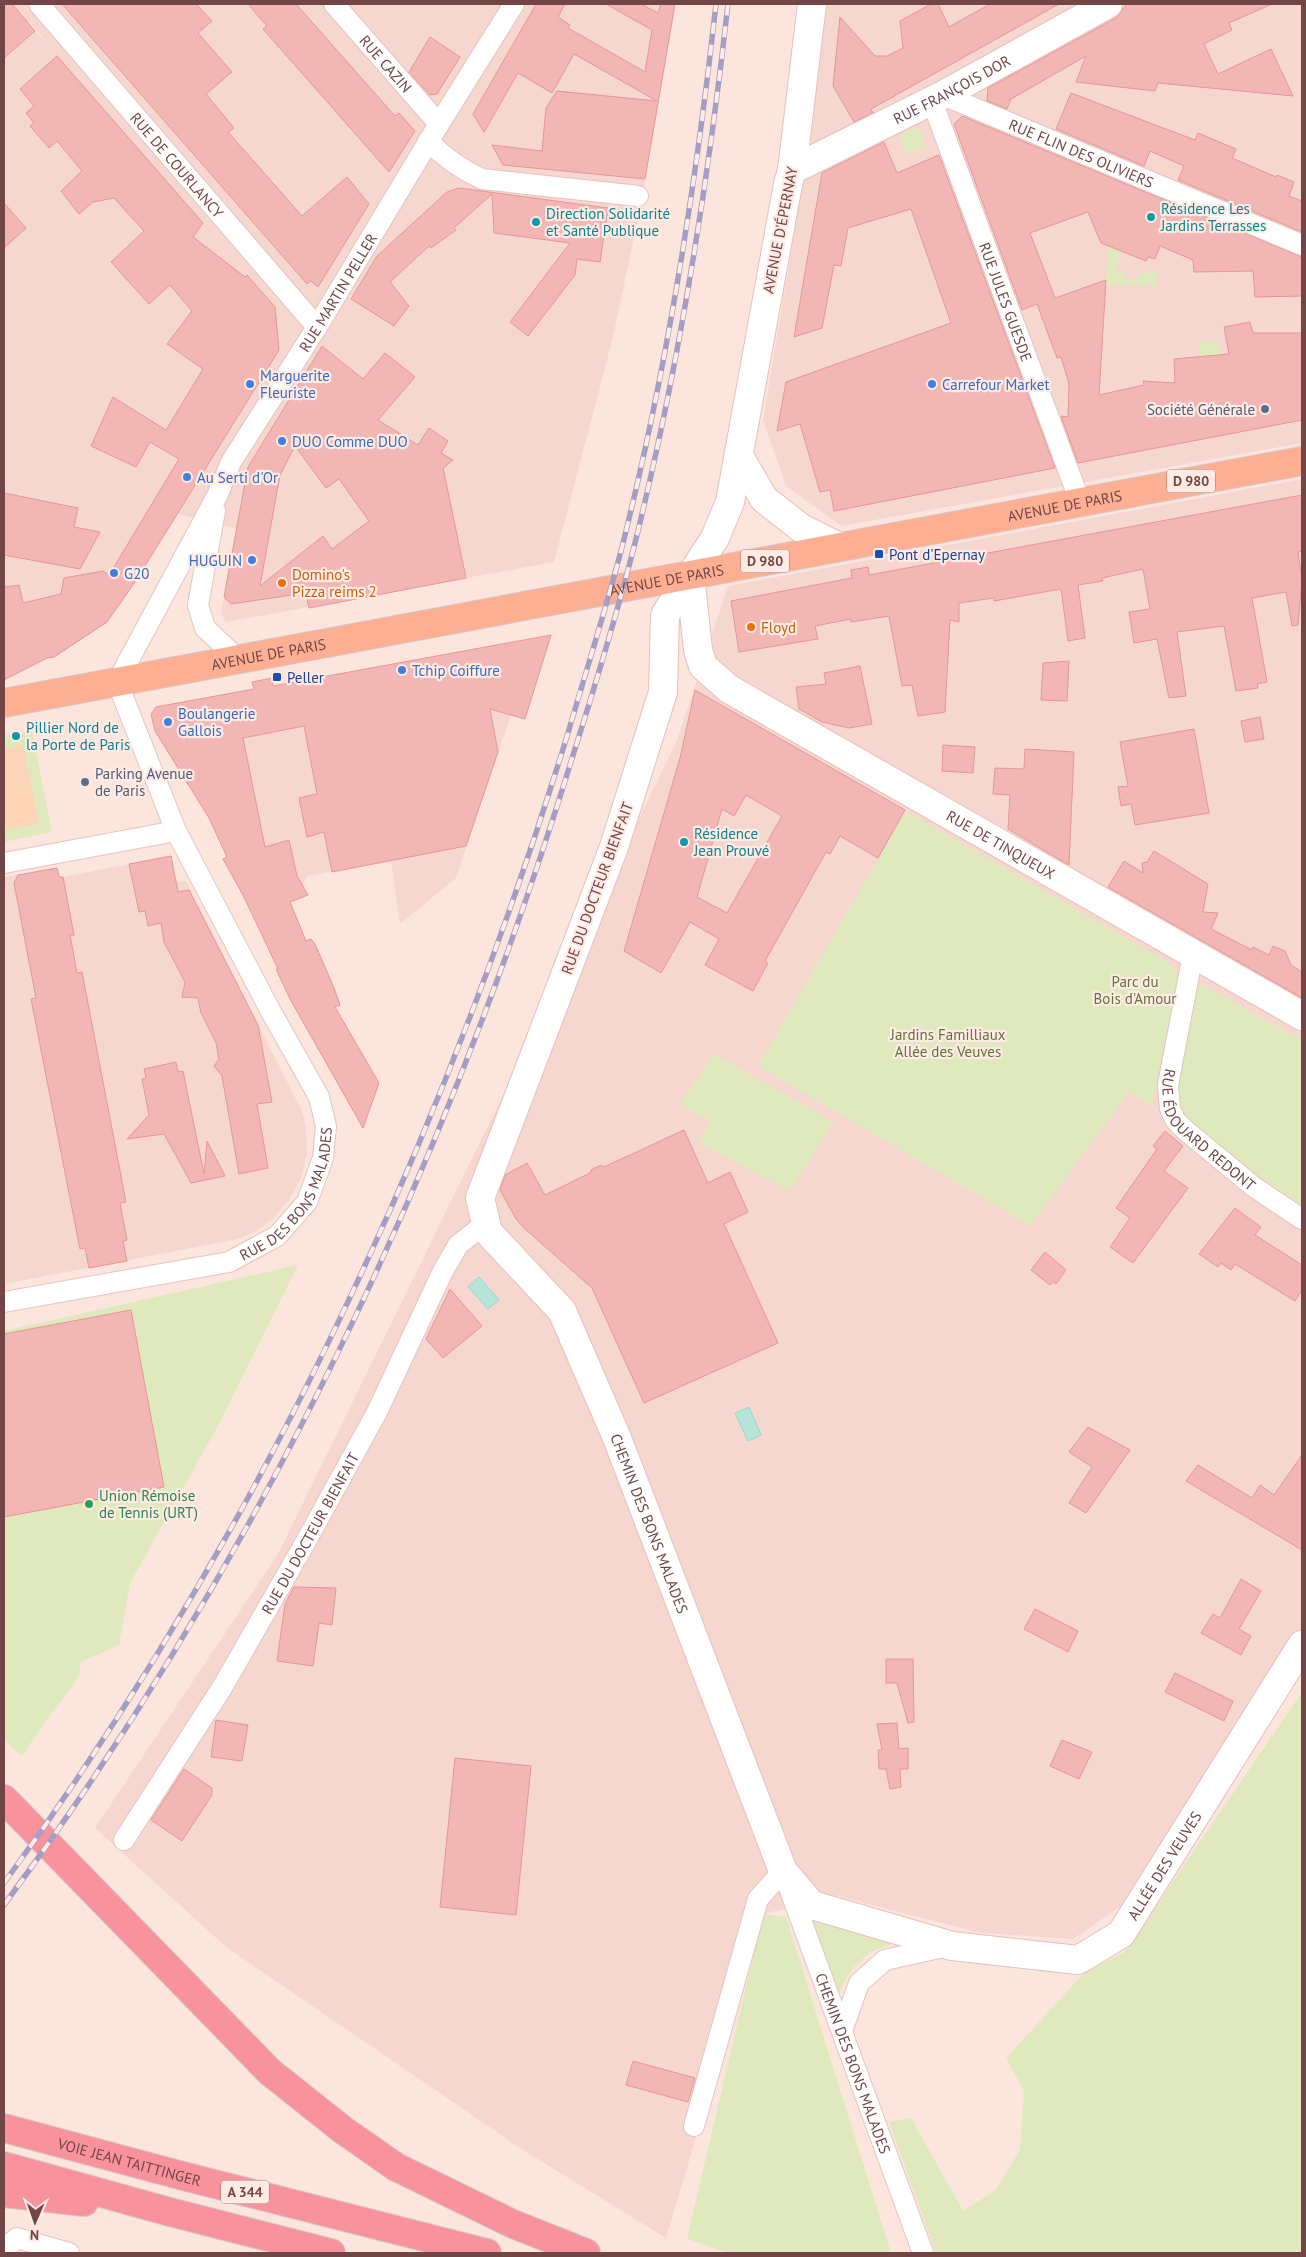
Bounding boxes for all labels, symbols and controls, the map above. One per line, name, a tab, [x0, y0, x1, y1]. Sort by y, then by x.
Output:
street label: RUE CAZIN	[356, 31, 416, 96]
street label: RUE FRANÇOIS DOR	[890, 50, 1014, 128]
street label: RUE DE COURLANCY	[127, 108, 228, 222]
street label: RUE FLIN DES OLIVIERS	[1006, 114, 1157, 191]
street label: AVENUE D'ÉPERNAY	[758, 164, 802, 295]
place label: Résidence Les Jardins Terrasses	[1160, 199, 1266, 235]
place label: Direction Solidarité et Santé Publique	[546, 204, 670, 240]
marker: Résidence Les Jardins Terrasses	[1145, 211, 1157, 223]
marker: Direction Solidarité et Santé Publique	[530, 216, 542, 228]
street label: RUE MARTIN PELLER	[294, 229, 381, 355]
street label: RUE JULES GUESDE	[975, 240, 1037, 364]
place label: Marguerite Fleuriste	[260, 366, 330, 402]
place label: Carrefour Market	[942, 375, 1050, 394]
marker: Marguerite Fleuriste	[244, 378, 256, 390]
marker: Carrefour Market	[926, 378, 938, 390]
place label: Société Générale	[1147, 400, 1255, 419]
marker: Société Générale	[1259, 403, 1271, 415]
place label: DUO Comme DUO	[292, 432, 408, 451]
marker: DUO Comme DUO	[276, 435, 288, 447]
place label: Au Serti d'Or	[197, 468, 278, 487]
road number: D 980	[1167, 470, 1215, 492]
marker: Au Serti d'Or	[181, 471, 193, 483]
street label: AVENUE DE PARIS	[1006, 485, 1124, 525]
place label: Pont d'Epernay	[889, 545, 985, 564]
marker: Pont d'Epernay	[873, 548, 885, 560]
road number: D 980	[741, 550, 789, 572]
place label: HUGUIN	[189, 551, 242, 570]
marker: HUGUIN	[246, 554, 258, 566]
street label: AVENUE DE PARIS	[608, 559, 725, 599]
place label: G20	[124, 564, 150, 583]
place label: Domino's Pizza reims 2	[292, 565, 377, 601]
marker: G20	[108, 567, 120, 579]
marker: Domino's Pizza reims 2	[276, 577, 288, 589]
place label: Floyd	[761, 618, 796, 637]
marker: Floyd	[745, 621, 757, 633]
street label: AVENUE DE PARIS	[210, 634, 327, 674]
place label: Tchip Coiffure	[412, 661, 500, 680]
marker: Tchip Coiffure	[396, 664, 408, 676]
place label: Peller	[287, 668, 324, 687]
marker: Peller	[271, 671, 283, 683]
place label: Boulangerie Gallois	[178, 704, 255, 740]
marker: Boulangerie Gallois	[162, 716, 174, 728]
place label: Pillier Nord de la Porte de Paris	[26, 718, 130, 754]
marker: Pillier Nord de la Porte de Paris	[10, 730, 22, 742]
place label: Parking Avenue de Paris	[95, 764, 193, 800]
marker: Parking Avenue de Paris	[79, 776, 91, 788]
street label: RUE DU DOCTEUR BIENFAIT	[557, 799, 637, 977]
street label: RUE DE TINQUEUX	[943, 806, 1059, 883]
place label: Résidence Jean Prouvé	[693, 824, 769, 860]
marker: Résidence Jean Prouvé	[678, 836, 690, 848]
park label: Parc du Bois d'Amour	[1094, 972, 1176, 1008]
park label: Jardins Familliaux Allée des Veuves	[890, 1025, 1006, 1061]
street label: RUE ÉDOUARD REDONT	[1158, 1067, 1260, 1195]
street label: RUE DES BONS MALADES	[236, 1126, 335, 1264]
street label: CHEMIN DES BONS MALADES	[607, 1431, 693, 1616]
street label: RUE DU DOCTEUR BIENFAIT	[257, 1448, 363, 1617]
place label: Union Rémoise de Tennis (URT)	[99, 1486, 198, 1522]
marker: Union Rémoise de Tennis (URT)	[83, 1498, 95, 1510]
street label: ALLÉE DES VEUVES	[1123, 1807, 1205, 1923]
street label: CHEMIN DES BONS MALADES	[812, 1970, 895, 2156]
street label: VOIE JEAN TAITTINGER	[55, 2133, 203, 2190]
road number: A 344	[221, 2180, 269, 2204]
north arrow	[10, 2197, 60, 2247]
text: N	[30, 2226, 39, 2244]

